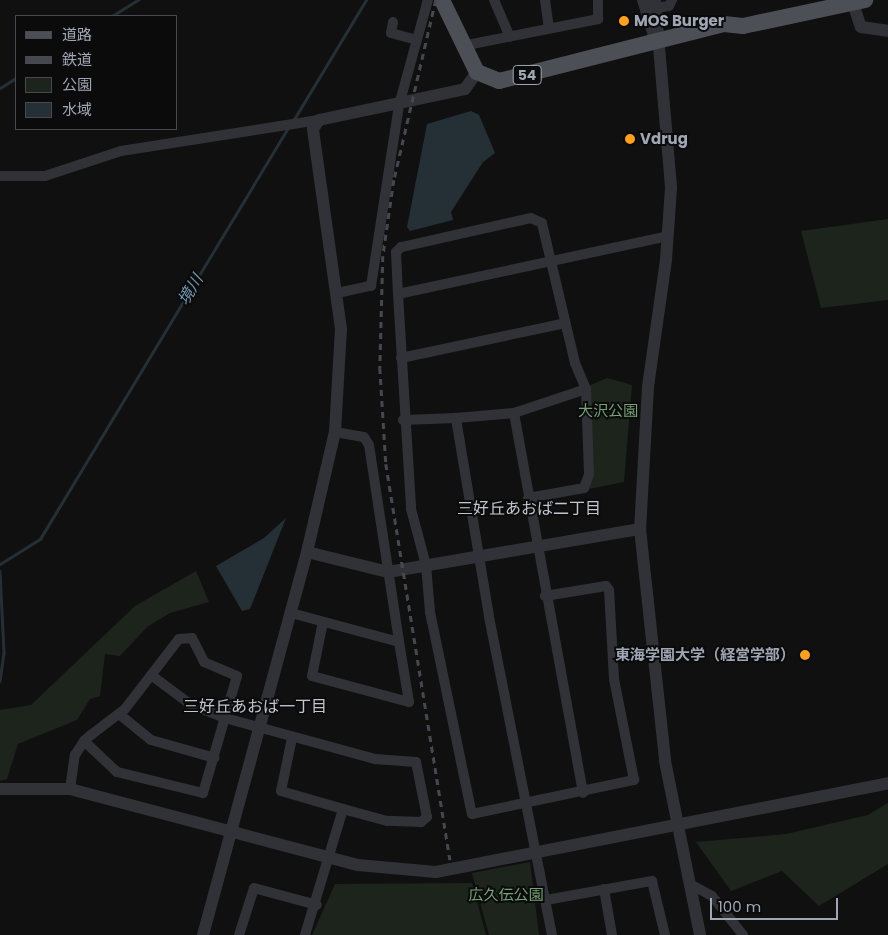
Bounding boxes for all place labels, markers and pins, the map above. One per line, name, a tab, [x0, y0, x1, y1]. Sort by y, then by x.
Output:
place label: MOS Burger	[634, 12, 724, 30]
marker: MOS Burger	[618, 15, 630, 27]
place label: Vdrug	[640, 130, 688, 148]
marker: Vdrug	[624, 133, 636, 145]
place label: 東海学園大学（経営学部）	[615, 646, 795, 664]
marker: 東海学園大学（経営学部）	[799, 649, 811, 661]

